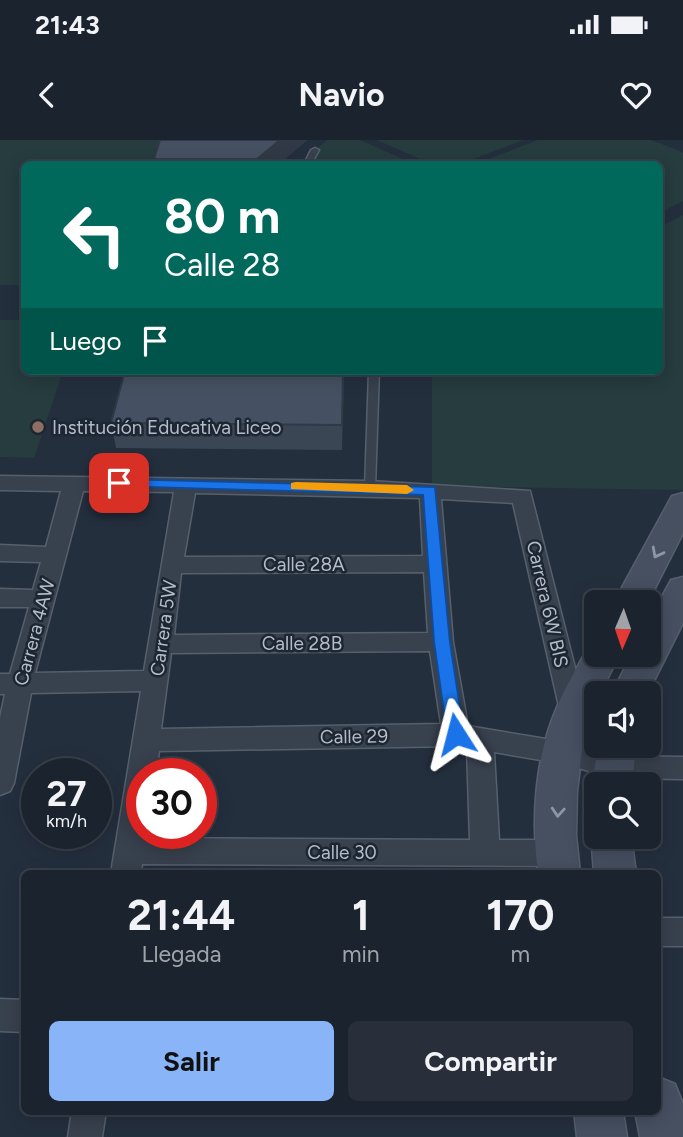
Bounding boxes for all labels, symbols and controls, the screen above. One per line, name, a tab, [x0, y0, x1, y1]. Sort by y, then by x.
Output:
text: 21:43	[35, 9, 100, 41]
icon: back	[28, 76, 66, 114]
text: Navio	[298, 76, 385, 114]
icon: heart	[617, 76, 655, 114]
text: 80 m	[164, 186, 280, 245]
icon: left	[49, 189, 140, 280]
text: Calle 28	[164, 246, 280, 284]
icon: arrive	[136, 322, 174, 360]
text: Luego	[49, 325, 122, 357]
place label: Institución Educativa Liceo	[52, 416, 282, 439]
marker: Institución Educativa Liceo	[30, 419, 46, 435]
pin	[89, 453, 149, 513]
icon: arrive	[100, 464, 138, 502]
street label: Carrera 6W BIS	[522, 538, 573, 670]
one-way arrow	[652, 545, 665, 558]
street label: Calle 28A	[263, 553, 345, 576]
street label: Carrera 4AW	[9, 575, 60, 688]
street label: Carrera 5W	[145, 578, 182, 677]
north arrow	[584, 590, 662, 667]
map controls	[584, 590, 661, 849]
street label: Calle 28B	[262, 632, 342, 655]
button: sound	[584, 681, 661, 758]
position arrow	[419, 697, 493, 771]
street label: Calle 29	[320, 724, 388, 749]
speed limit sign: 30	[126, 758, 217, 849]
button: search	[584, 772, 661, 849]
text: 27	[47, 773, 86, 815]
one-way arrow	[550, 806, 565, 817]
text: km/h	[46, 810, 87, 832]
street label: Calle 30	[307, 841, 377, 864]
text: 21:44	[128, 890, 235, 941]
text: 1	[352, 890, 370, 941]
text: 170	[486, 890, 554, 941]
text: Llegada	[141, 940, 221, 968]
text: min	[342, 940, 380, 968]
text: m	[511, 940, 530, 968]
button: Salir	[49, 1021, 334, 1101]
button: Compartir	[348, 1021, 633, 1101]

